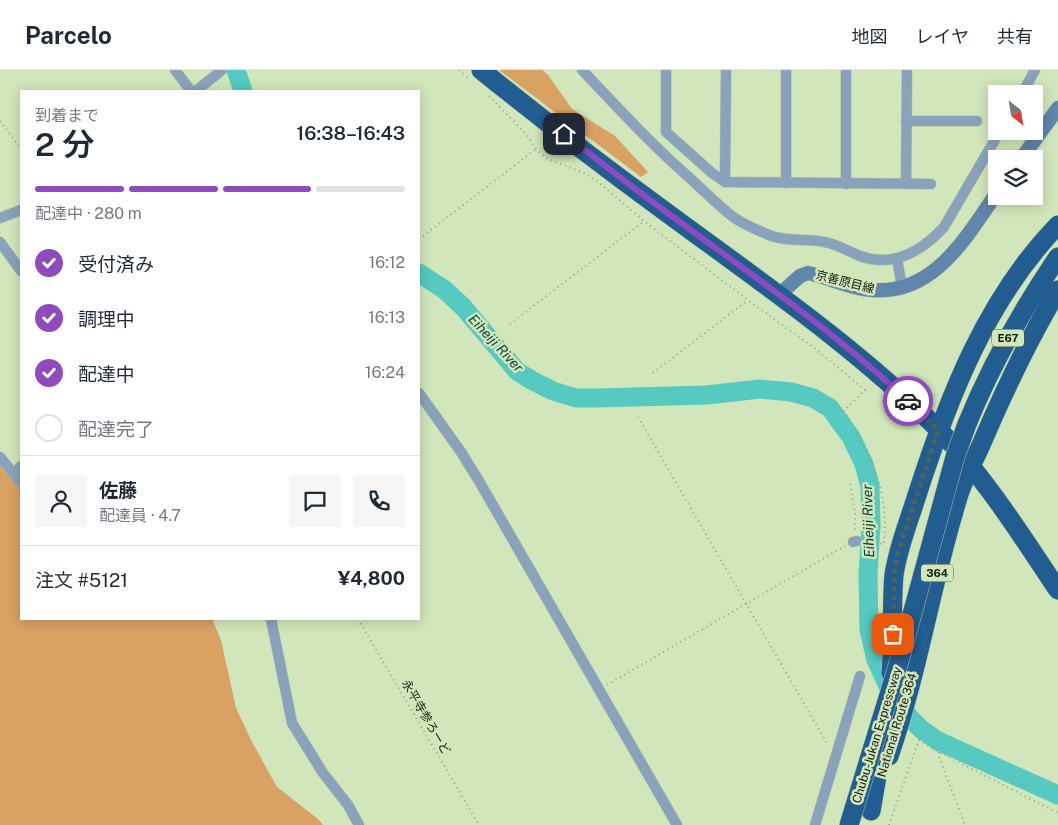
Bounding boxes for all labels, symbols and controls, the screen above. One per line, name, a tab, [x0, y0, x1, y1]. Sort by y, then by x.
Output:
text: Parcelo	[25, 21, 112, 49]
text: 地図	[852, 26, 888, 47]
text: レイヤ	[916, 26, 969, 47]
text: 共有	[997, 26, 1033, 47]
north arrow	[988, 85, 1042, 140]
map controls	[988, 85, 1043, 205]
text: 到着まで	[35, 106, 99, 125]
pin	[543, 113, 585, 155]
icon: home	[550, 120, 578, 148]
text: 16:38–16:43	[296, 122, 405, 144]
text: 2 分	[35, 126, 94, 163]
button: layers	[988, 150, 1043, 205]
text: 配達中 · 280 m	[35, 204, 142, 223]
icon: check	[35, 249, 63, 277]
text: 受付済み	[78, 253, 154, 275]
text: 16:12	[369, 253, 405, 272]
street label: 京善原目線	[814, 268, 876, 296]
icon: check	[35, 304, 63, 332]
text: 調理中	[78, 308, 135, 330]
text: 16:13	[368, 308, 405, 327]
water label: Eiheiji River	[465, 311, 527, 376]
road number: E67	[992, 330, 1024, 346]
icon: check	[35, 359, 63, 387]
text: 配達中	[78, 363, 135, 385]
text: 16:24	[365, 363, 405, 382]
courier	[883, 376, 933, 426]
icon: car	[894, 387, 922, 415]
text: 配達完了	[78, 418, 154, 440]
button: person	[35, 475, 87, 527]
button: chat	[289, 475, 341, 527]
button: phone	[353, 475, 405, 527]
text: 佐藤	[99, 479, 137, 501]
water label: Eiheiji River	[859, 483, 877, 558]
text: 配達員 · 4.7	[99, 506, 181, 525]
road number: 364	[921, 564, 953, 582]
text: ¥4,800	[338, 567, 405, 589]
text: 注文 #5121	[35, 569, 128, 591]
pin	[872, 613, 914, 655]
icon: bag	[879, 620, 907, 648]
street label: Chubu-Jukan Expressway	[850, 664, 905, 805]
street label: National Route 364	[874, 671, 920, 779]
street label: 永平寺参ろーど	[399, 677, 453, 757]

